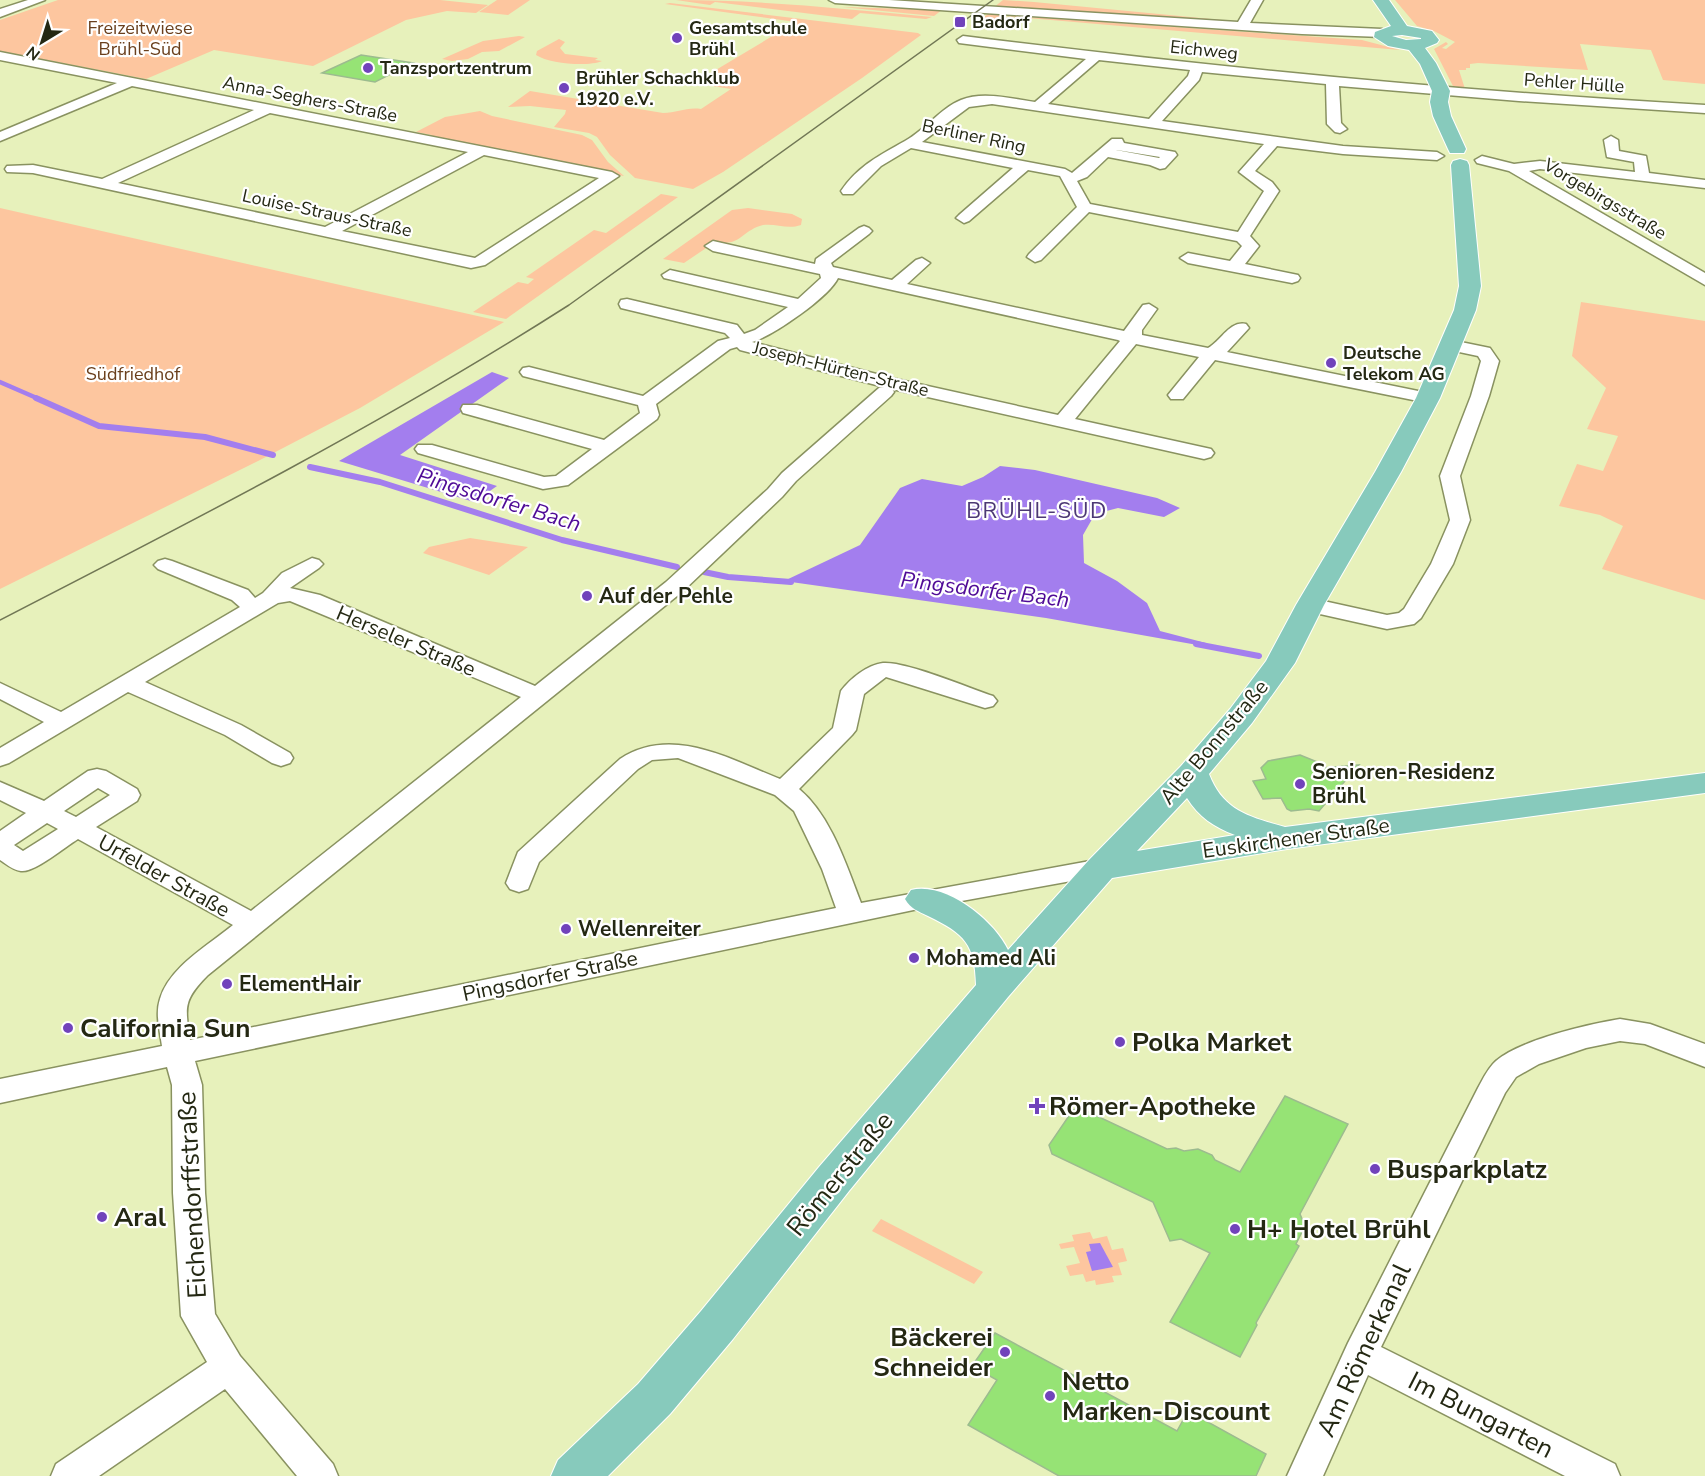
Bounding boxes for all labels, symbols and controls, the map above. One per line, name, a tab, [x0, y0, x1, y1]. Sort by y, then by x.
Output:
place label: Badorf	[972, 10, 1030, 34]
north arrow	[12, 12, 72, 72]
marker: Badorf	[953, 15, 967, 29]
park label: Freizeitwiese Brühl-Süd	[87, 16, 193, 61]
place label: Gesamtschule Brühl	[689, 16, 807, 61]
marker: Gesamtschule Brühl	[670, 31, 684, 45]
street label: Eichweg	[1169, 34, 1239, 66]
text: N	[22, 41, 45, 65]
place label: Tanzsportzentrum	[380, 56, 532, 80]
marker: Tanzsportzentrum	[361, 61, 375, 75]
place label: Brühler Schachklub 1920 e.V.	[576, 66, 740, 111]
street label: Pehler Hülle	[1523, 68, 1625, 98]
street label: Anna-Seghers-Straße	[221, 70, 399, 128]
marker: Brühler Schachklub 1920 e.V.	[557, 81, 571, 95]
street label: Berliner Ring	[920, 113, 1028, 159]
street label: Vorgebirgsstraße	[1538, 152, 1671, 245]
street label: Louise-Straus-Straße	[240, 183, 414, 243]
street label: Joseph-Hürten-Straße	[750, 335, 931, 402]
place label: Deutsche Telekom AG	[1343, 341, 1445, 386]
marker: Deutsche Telekom AG	[1324, 356, 1338, 370]
park label: Südfriedhof	[86, 362, 181, 386]
water label: Pingsdorfer Bach	[413, 461, 585, 539]
district label: BRÜHL-SÜD	[966, 496, 1108, 526]
water label: Pingsdorfer Bach	[899, 565, 1071, 615]
place label: Auf der Pehle	[599, 582, 733, 610]
marker: Auf der Pehle	[580, 589, 594, 603]
street label: Herseler Straße	[332, 599, 480, 683]
street label: Alte Bonnstraße	[1154, 674, 1274, 810]
place label: Senioren-Residenz Brühl	[1312, 758, 1495, 810]
marker: Senioren-Residenz Brühl	[1293, 777, 1307, 791]
street label: Euskirchener Straße	[1201, 811, 1391, 865]
street label: Urfelder Straße	[93, 828, 235, 924]
place label: Wellenreiter	[578, 915, 702, 943]
marker: Wellenreiter	[559, 922, 573, 936]
street label: Pingsdorfer Straße	[460, 944, 640, 1008]
place label: Mohamed Ali	[926, 944, 1056, 972]
marker: Mohamed Ali	[907, 951, 921, 965]
place label: ElementHair	[239, 970, 362, 998]
marker: ElementHair	[220, 977, 234, 991]
place label: California Sun	[80, 1011, 250, 1046]
marker: California Sun	[61, 1021, 75, 1035]
place label: Polka Market	[1132, 1025, 1292, 1060]
marker: Polka Market	[1113, 1035, 1127, 1049]
place label: Römer-Apotheke	[1049, 1089, 1256, 1124]
street label: Eichendorffstraße	[169, 1091, 215, 1299]
marker: Römer-Apotheke	[1030, 1099, 1044, 1113]
street label: Römerstraße	[779, 1104, 901, 1244]
place label: Busparkplatz	[1387, 1152, 1547, 1187]
marker: Busparkplatz	[1368, 1162, 1382, 1176]
place label: Aral	[114, 1200, 167, 1235]
marker: Aral	[95, 1210, 109, 1224]
place label: H+ Hotel Brühl	[1247, 1212, 1431, 1247]
marker: H+ Hotel Brühl	[1228, 1222, 1242, 1236]
street label: Am Römerkanal	[1308, 1257, 1420, 1442]
place label: Bäckerei Schneider	[873, 1320, 994, 1385]
marker: Bäckerei Schneider	[998, 1345, 1012, 1359]
street label: Im Bungarten	[1402, 1363, 1560, 1467]
place label: Netto Marken-Discount	[1062, 1364, 1271, 1429]
marker: Netto Marken-Discount	[1043, 1389, 1057, 1403]

